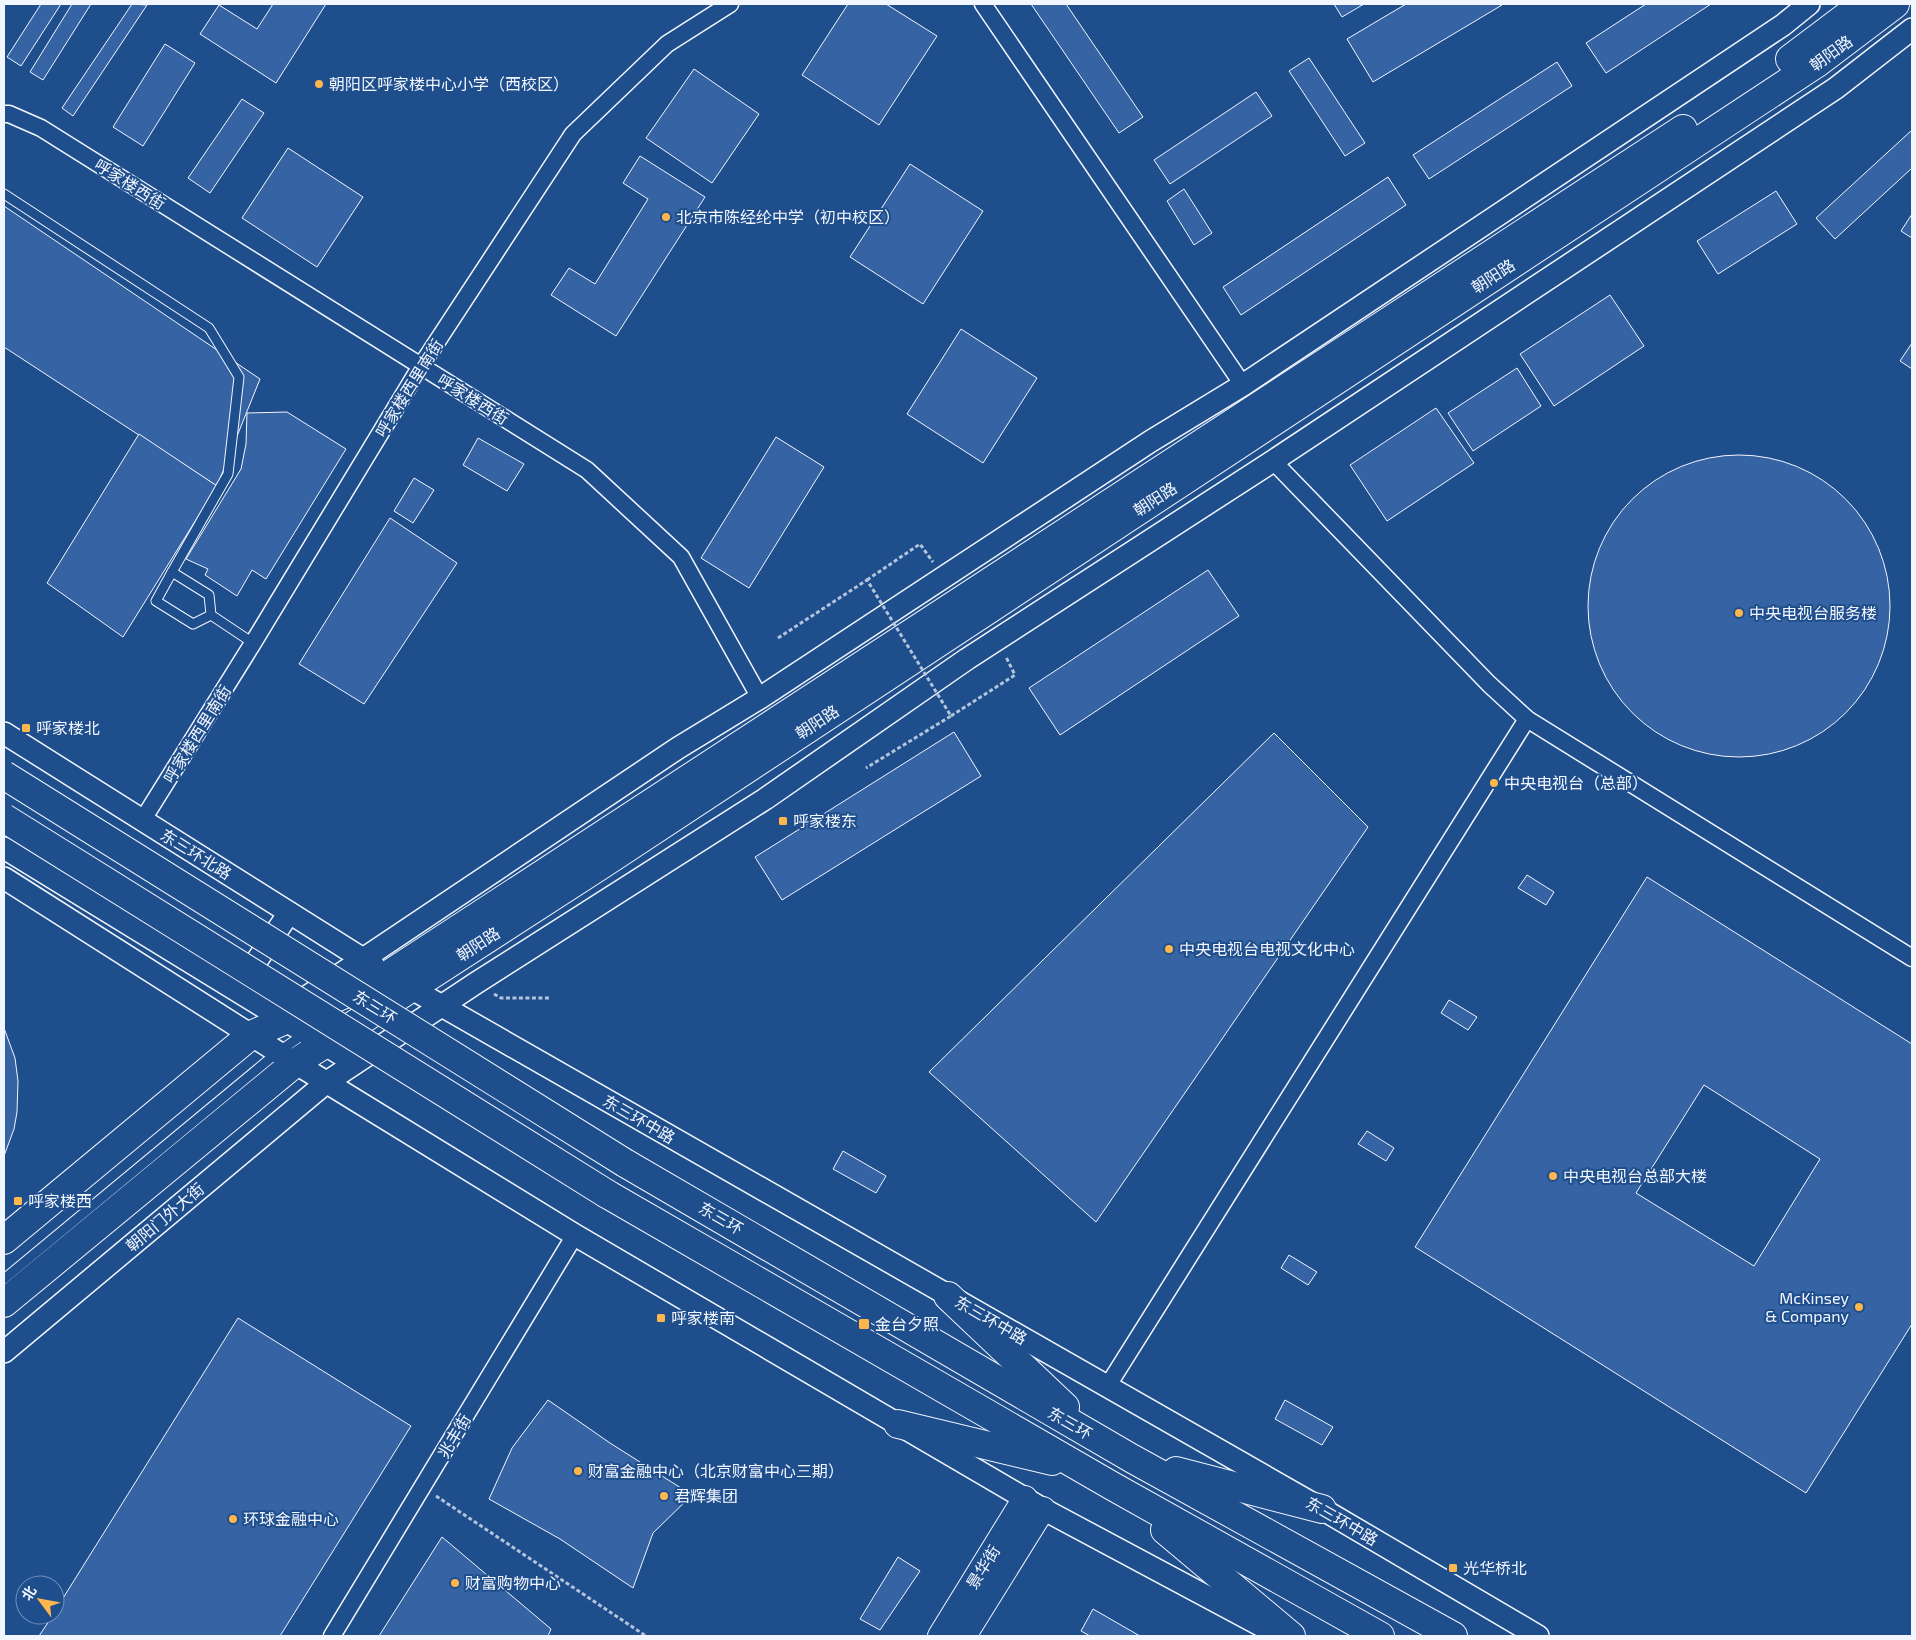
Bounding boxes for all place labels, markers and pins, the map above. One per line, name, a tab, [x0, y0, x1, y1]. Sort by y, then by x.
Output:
place label: 朝阳区呼家楼中心小学（西校区）	[329, 74, 569, 93]
marker: 朝阳区呼家楼中心小学（西校区）	[313, 78, 325, 90]
place label: 北京市陈经纶中学（初中校区）	[676, 207, 900, 226]
marker: 北京市陈经纶中学（初中校区）	[660, 211, 672, 223]
place label: 中央电视台服务楼	[1749, 603, 1877, 622]
marker: 中央电视台服务楼	[1733, 607, 1745, 619]
place label: 呼家楼北	[36, 718, 100, 737]
marker: 呼家楼北	[20, 722, 32, 734]
place label: 中央电视台（总部）	[1504, 773, 1648, 792]
marker: 中央电视台（总部）	[1488, 777, 1500, 789]
place label: 呼家楼东	[793, 811, 857, 830]
marker: 呼家楼东	[777, 815, 789, 827]
place label: 中央电视台电视文化中心	[1179, 939, 1355, 958]
marker: 中央电视台电视文化中心	[1163, 943, 1175, 955]
place label: 中央电视台总部大楼	[1563, 1166, 1707, 1185]
marker: 中央电视台总部大楼	[1547, 1170, 1559, 1182]
place label: 呼家楼西	[28, 1191, 92, 1210]
marker: 呼家楼西	[12, 1195, 24, 1207]
place label: McKinsey & Company	[1765, 1288, 1850, 1325]
marker: McKinsey & Company	[1853, 1301, 1865, 1313]
place label: 呼家楼南	[671, 1308, 735, 1327]
marker: 呼家楼南	[655, 1312, 667, 1324]
place label: 金台夕照	[875, 1314, 939, 1333]
marker: 金台夕照	[857, 1317, 871, 1331]
place label: 财富金融中心（北京财富中心三期）	[588, 1461, 844, 1480]
marker: 财富金融中心（北京财富中心三期）	[572, 1465, 584, 1477]
place label: 君辉集团	[674, 1486, 738, 1505]
marker: 君辉集团	[658, 1490, 670, 1502]
place label: 环球金融中心	[243, 1509, 339, 1528]
marker: 环球金融中心	[227, 1513, 239, 1525]
place label: 光华桥北	[1463, 1558, 1527, 1577]
marker: 光华桥北	[1447, 1562, 1459, 1574]
place label: 财富购物中心	[465, 1573, 561, 1592]
marker: 财富购物中心	[449, 1577, 461, 1589]

